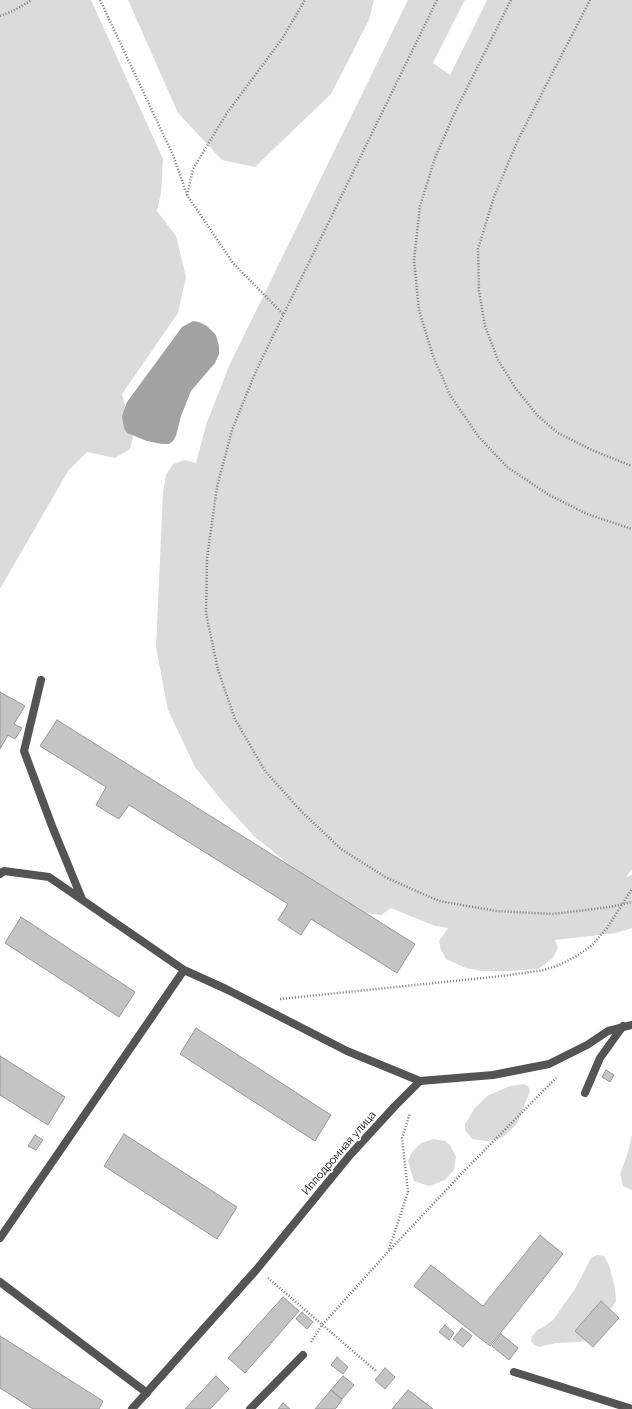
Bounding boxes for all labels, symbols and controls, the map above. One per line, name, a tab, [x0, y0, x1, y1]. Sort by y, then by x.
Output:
street label: Ипподромная улица	[299, 1108, 379, 1198]

